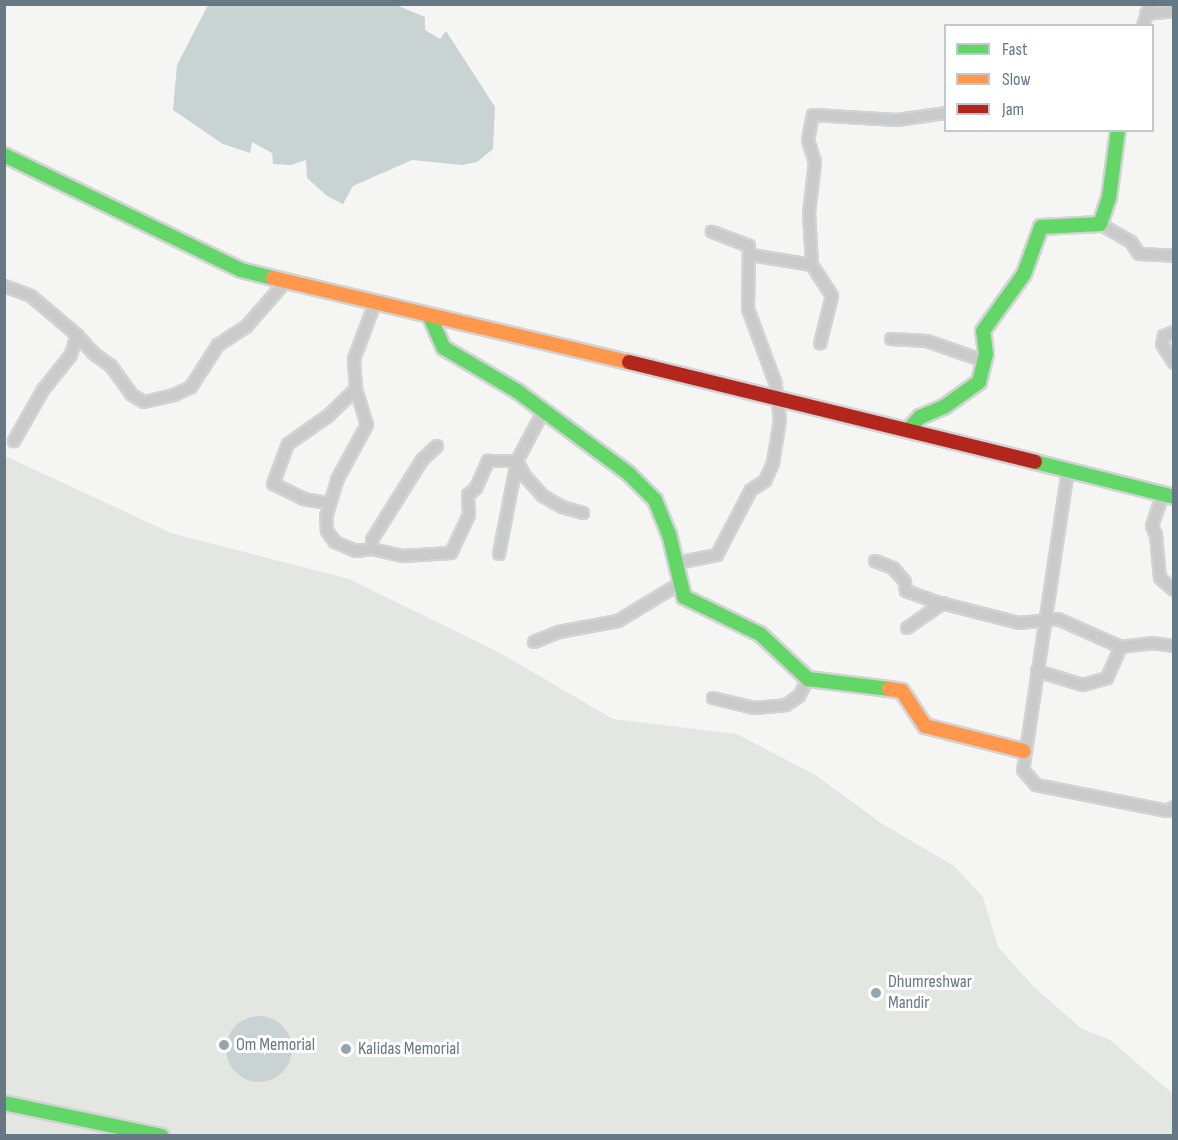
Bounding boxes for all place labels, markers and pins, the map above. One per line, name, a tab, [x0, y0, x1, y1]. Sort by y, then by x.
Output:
place label: Dhumreshwar Mandir	[888, 972, 972, 1014]
marker: Dhumreshwar Mandir	[869, 986, 883, 1000]
place label: Om Memorial	[236, 1034, 315, 1056]
marker: Om Memorial	[217, 1038, 231, 1052]
place label: Kalidas Memorial	[358, 1038, 460, 1060]
marker: Kalidas Memorial	[339, 1042, 353, 1056]

